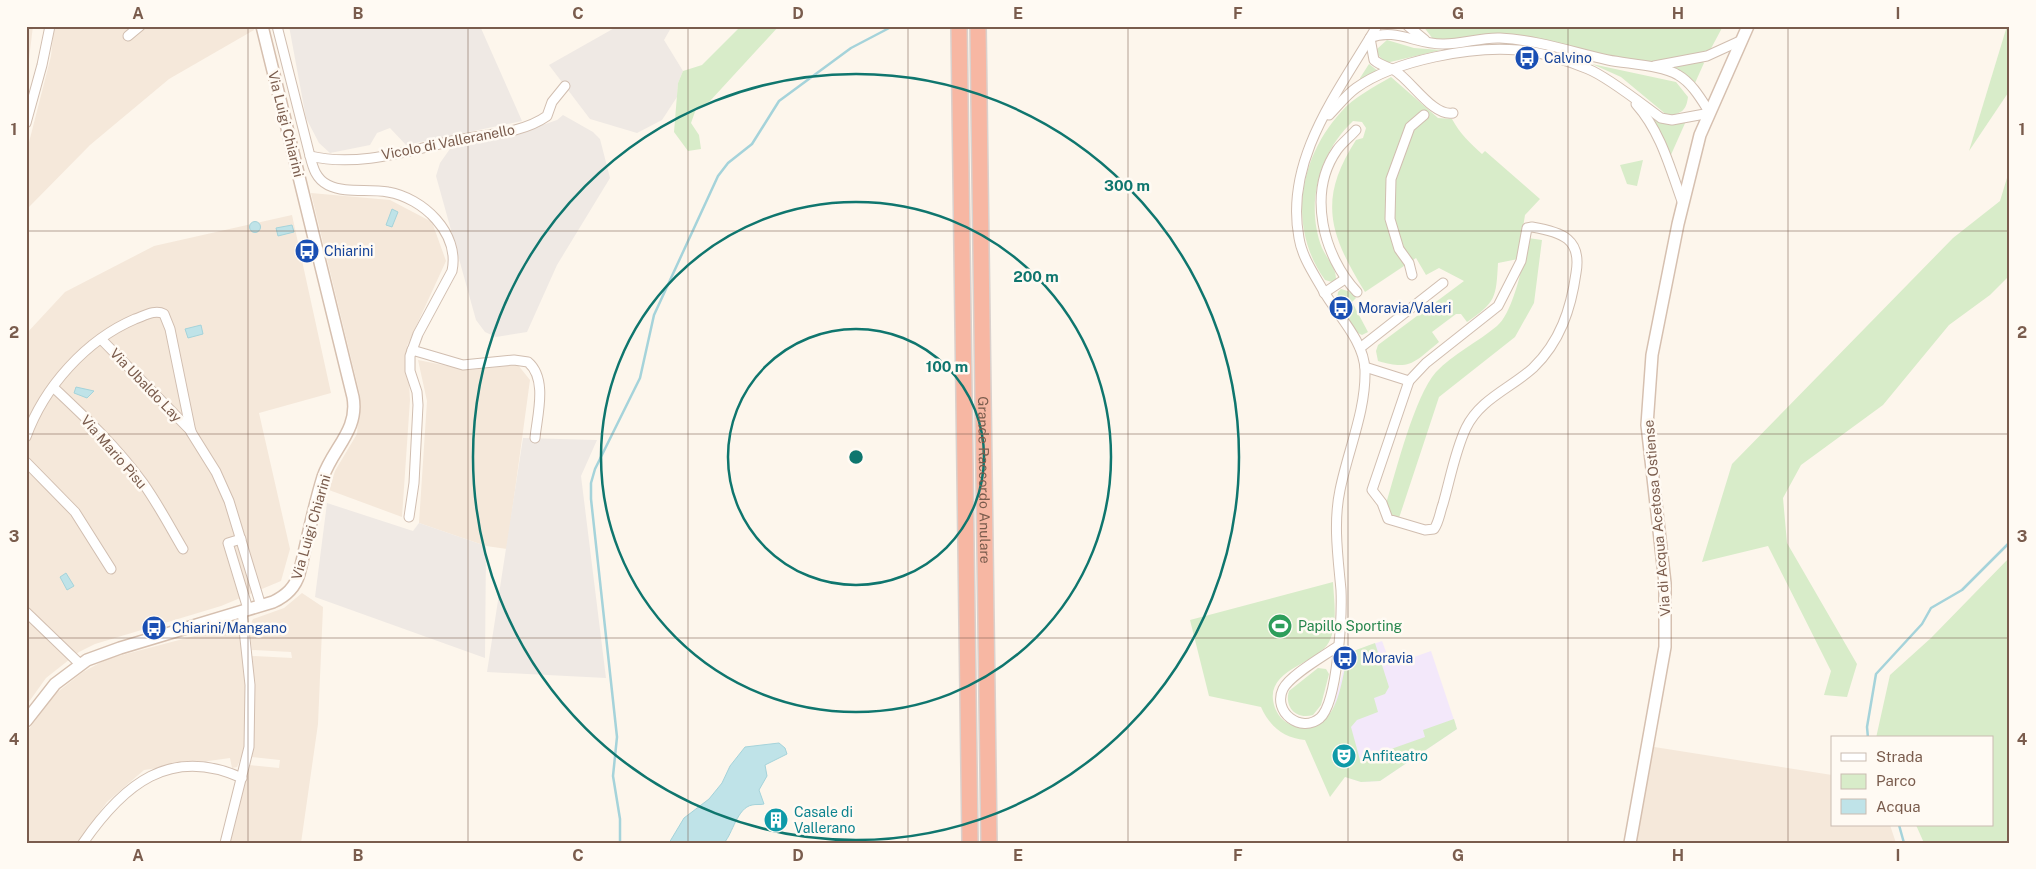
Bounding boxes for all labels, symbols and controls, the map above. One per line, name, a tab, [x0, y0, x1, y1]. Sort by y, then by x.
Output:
text: A	[132, 4, 144, 23]
text: B	[353, 4, 364, 23]
text: C	[572, 4, 584, 23]
text: D	[792, 4, 804, 23]
text: E	[1013, 4, 1023, 23]
text: F	[1233, 4, 1243, 23]
text: G	[1452, 4, 1464, 23]
text: H	[1672, 4, 1684, 23]
text: I	[1896, 4, 1900, 23]
bus stop icon: Calvino	[1514, 45, 1540, 71]
place label: Calvino	[1544, 50, 1592, 66]
street label: Via Luigi Chiarini	[265, 69, 307, 179]
text: 1	[11, 120, 17, 139]
text: 1	[2019, 120, 2025, 139]
street label: Vicolo di Valleranello	[380, 121, 516, 163]
text: 300 m	[1104, 177, 1150, 194]
bus stop icon: Chiarini	[294, 238, 320, 264]
place label: Chiarini	[324, 243, 374, 259]
text: 200 m	[1013, 268, 1059, 285]
bus stop icon: Moravia/Valeri	[1328, 295, 1354, 321]
place label: Moravia/Valeri	[1358, 300, 1451, 316]
text: 2	[9, 323, 19, 342]
text: 2	[2017, 323, 2027, 342]
street label: Via Ubaldo Lay	[107, 345, 186, 426]
text: 100 m	[926, 358, 968, 375]
street label: Grande Raccordo Anulare	[975, 396, 993, 564]
street label: Via Mario Pisu	[78, 412, 150, 492]
street label: Via di Acqua Acetosa Ostiense	[1640, 419, 1674, 617]
centre of rings	[847, 448, 865, 466]
street label: Via Luigi Chiarini	[288, 472, 334, 582]
text: 3	[9, 527, 19, 546]
text: 3	[2017, 527, 2027, 546]
sports icon: Papillo Sporting	[1267, 613, 1293, 639]
bus stop icon: Chiarini/Mangano	[141, 615, 167, 641]
place label: Papillo Sporting	[1298, 618, 1403, 634]
place label: Chiarini/Mangano	[172, 620, 287, 636]
bus stop icon: Moravia	[1332, 645, 1358, 671]
place label: Moravia	[1362, 650, 1413, 666]
text: 4	[9, 730, 20, 749]
text: 4	[2017, 730, 2028, 749]
legend	[1831, 736, 1994, 826]
theatre icon: Anfiteatro	[1331, 743, 1357, 769]
place label: Anfiteatro	[1362, 748, 1428, 764]
text: Strada	[1876, 748, 1923, 765]
text: Parco	[1876, 772, 1916, 789]
text: Acqua	[1876, 798, 1921, 815]
place label: Casale di Vallerano	[794, 804, 855, 836]
building icon: Casale di Vallerano	[763, 807, 789, 833]
text: A	[132, 846, 144, 865]
text: B	[353, 846, 364, 865]
text: C	[572, 846, 584, 865]
text: D	[792, 846, 804, 865]
text: E	[1013, 846, 1023, 865]
text: F	[1233, 846, 1243, 865]
text: G	[1452, 846, 1464, 865]
text: H	[1672, 846, 1684, 865]
text: I	[1896, 846, 1900, 865]

